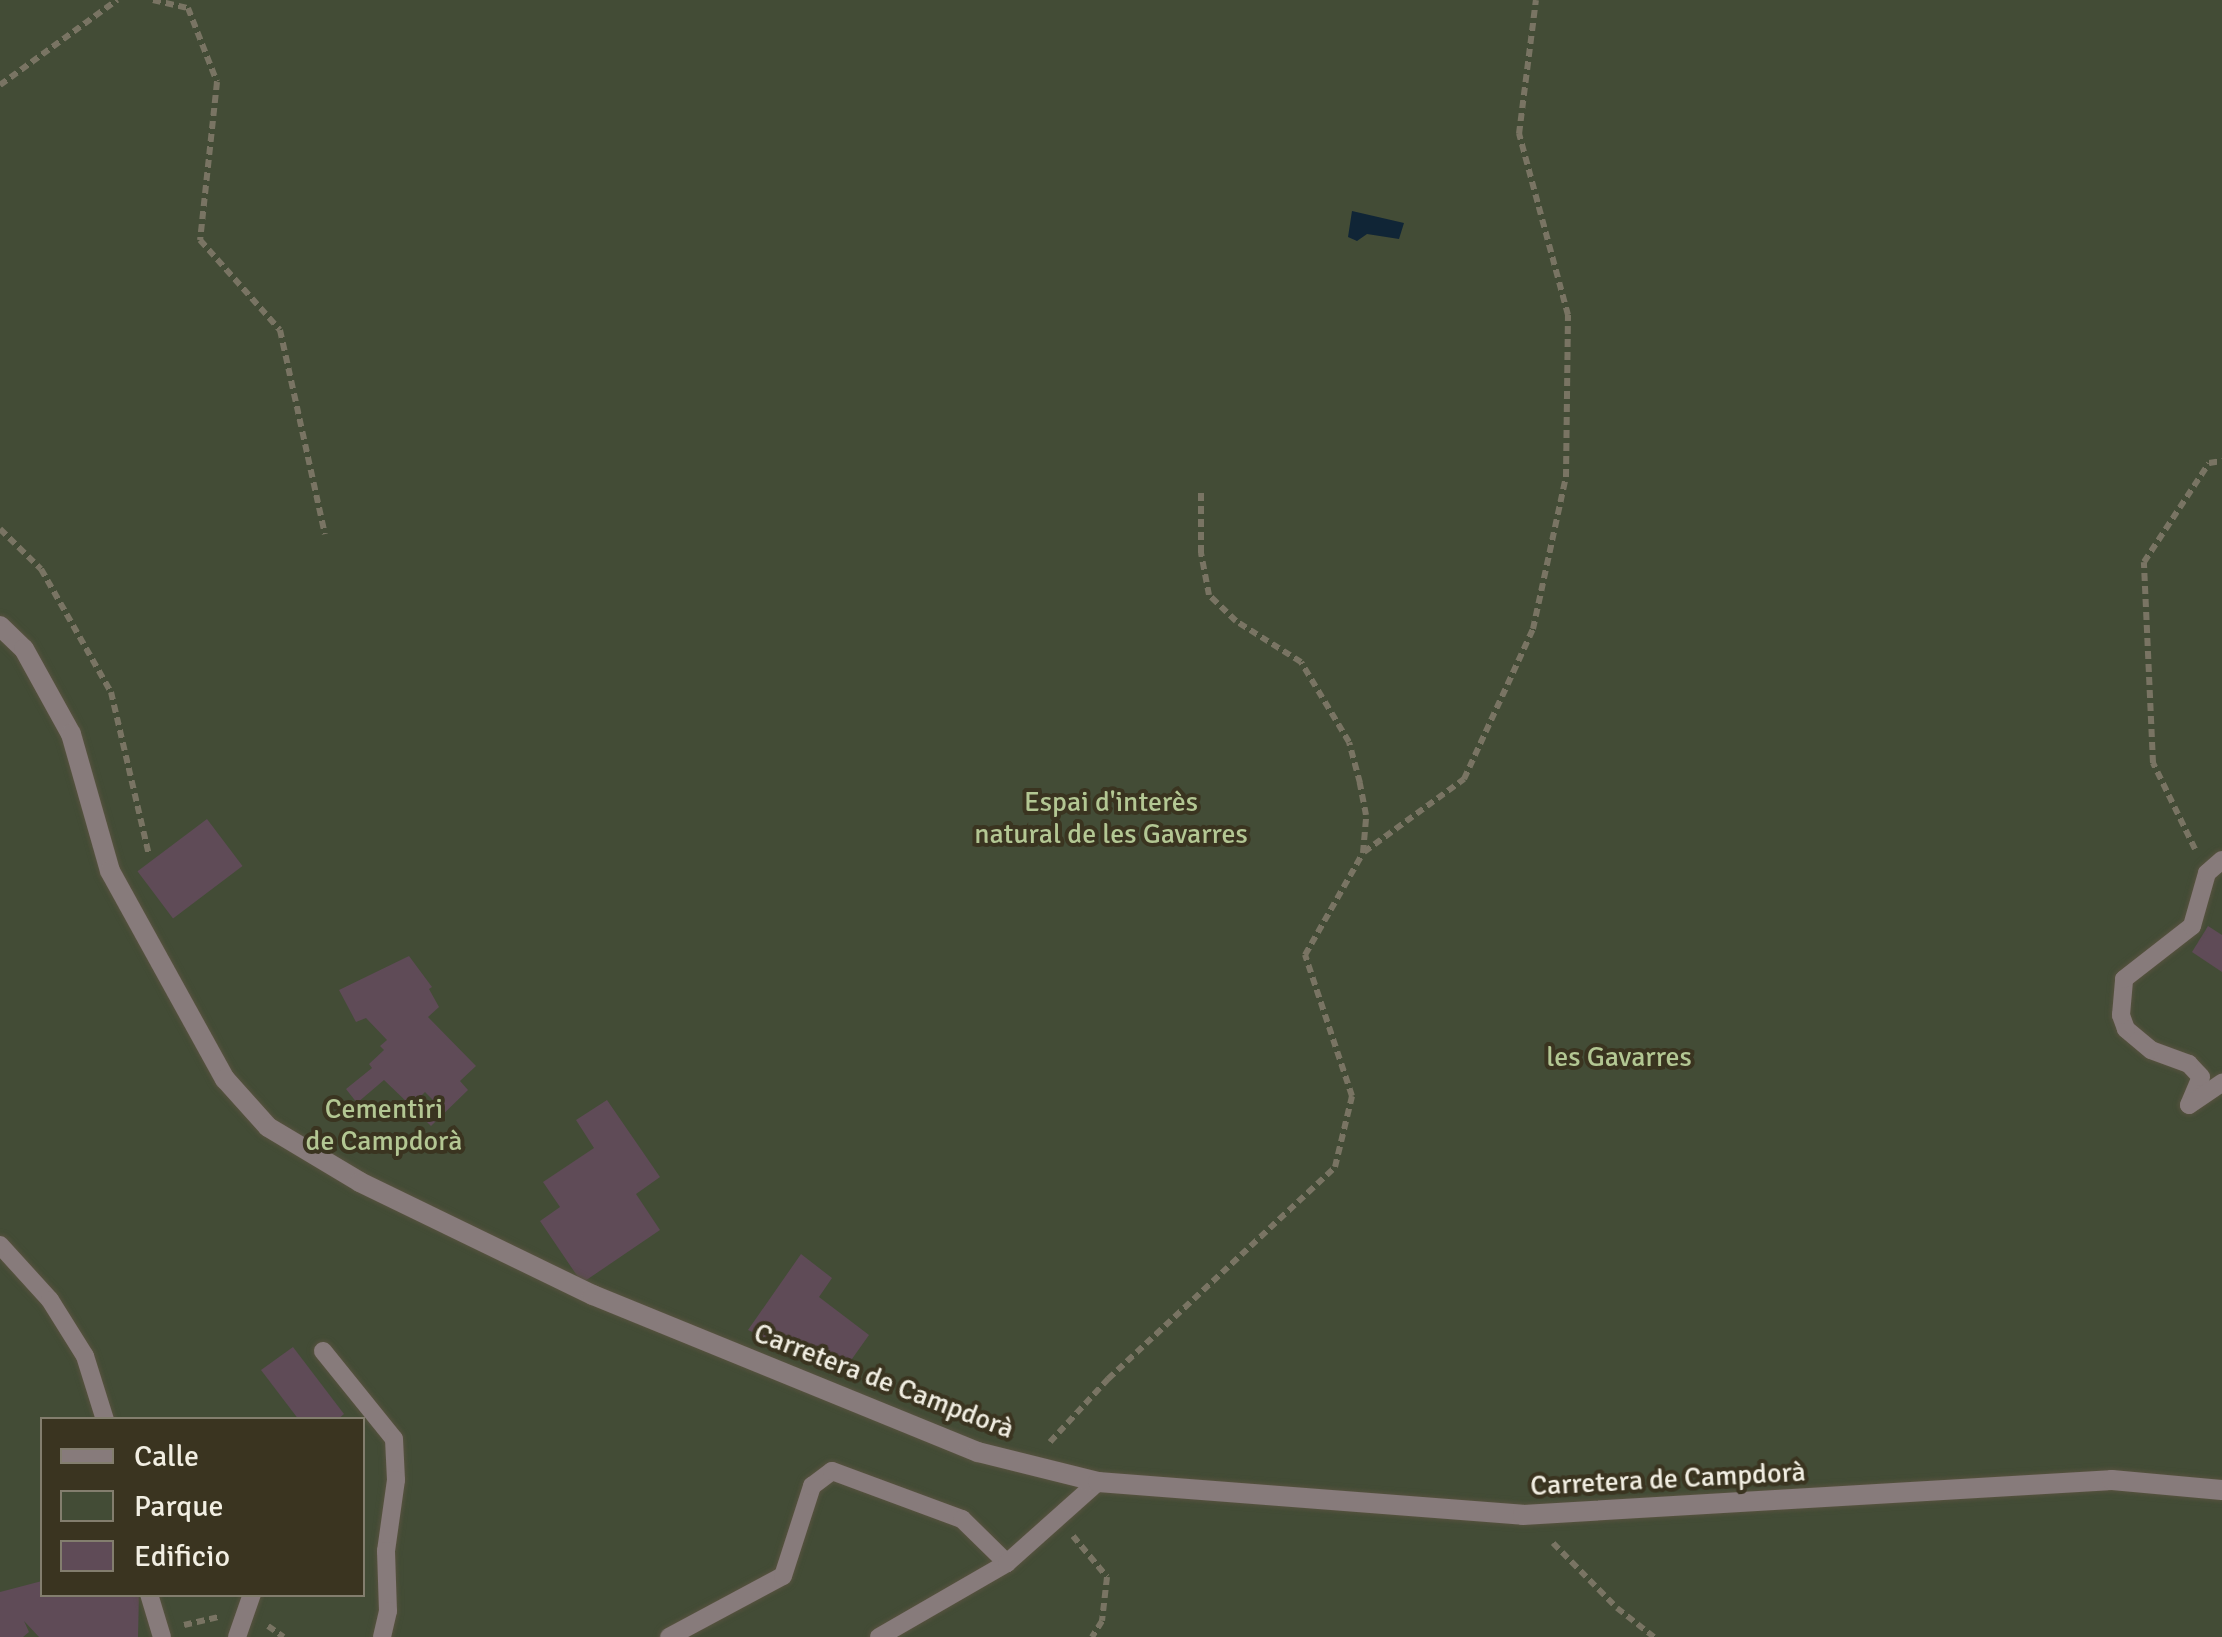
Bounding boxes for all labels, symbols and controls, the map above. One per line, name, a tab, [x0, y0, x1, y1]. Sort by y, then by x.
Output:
park label: Espai d'interès natural de les Gavarres	[974, 785, 1248, 851]
park label: les Gavarres	[1546, 1040, 1692, 1074]
park label: Cementiri de Campdorà	[306, 1092, 462, 1158]
street label: Carretera de Campdorà	[749, 1316, 1019, 1446]
legend	[40, 1417, 365, 1597]
text: Calle	[134, 1438, 199, 1475]
street label: Carretera de Campdorà	[1529, 1455, 1807, 1503]
text: Parque	[134, 1488, 224, 1525]
text: Edificio	[134, 1538, 230, 1575]

